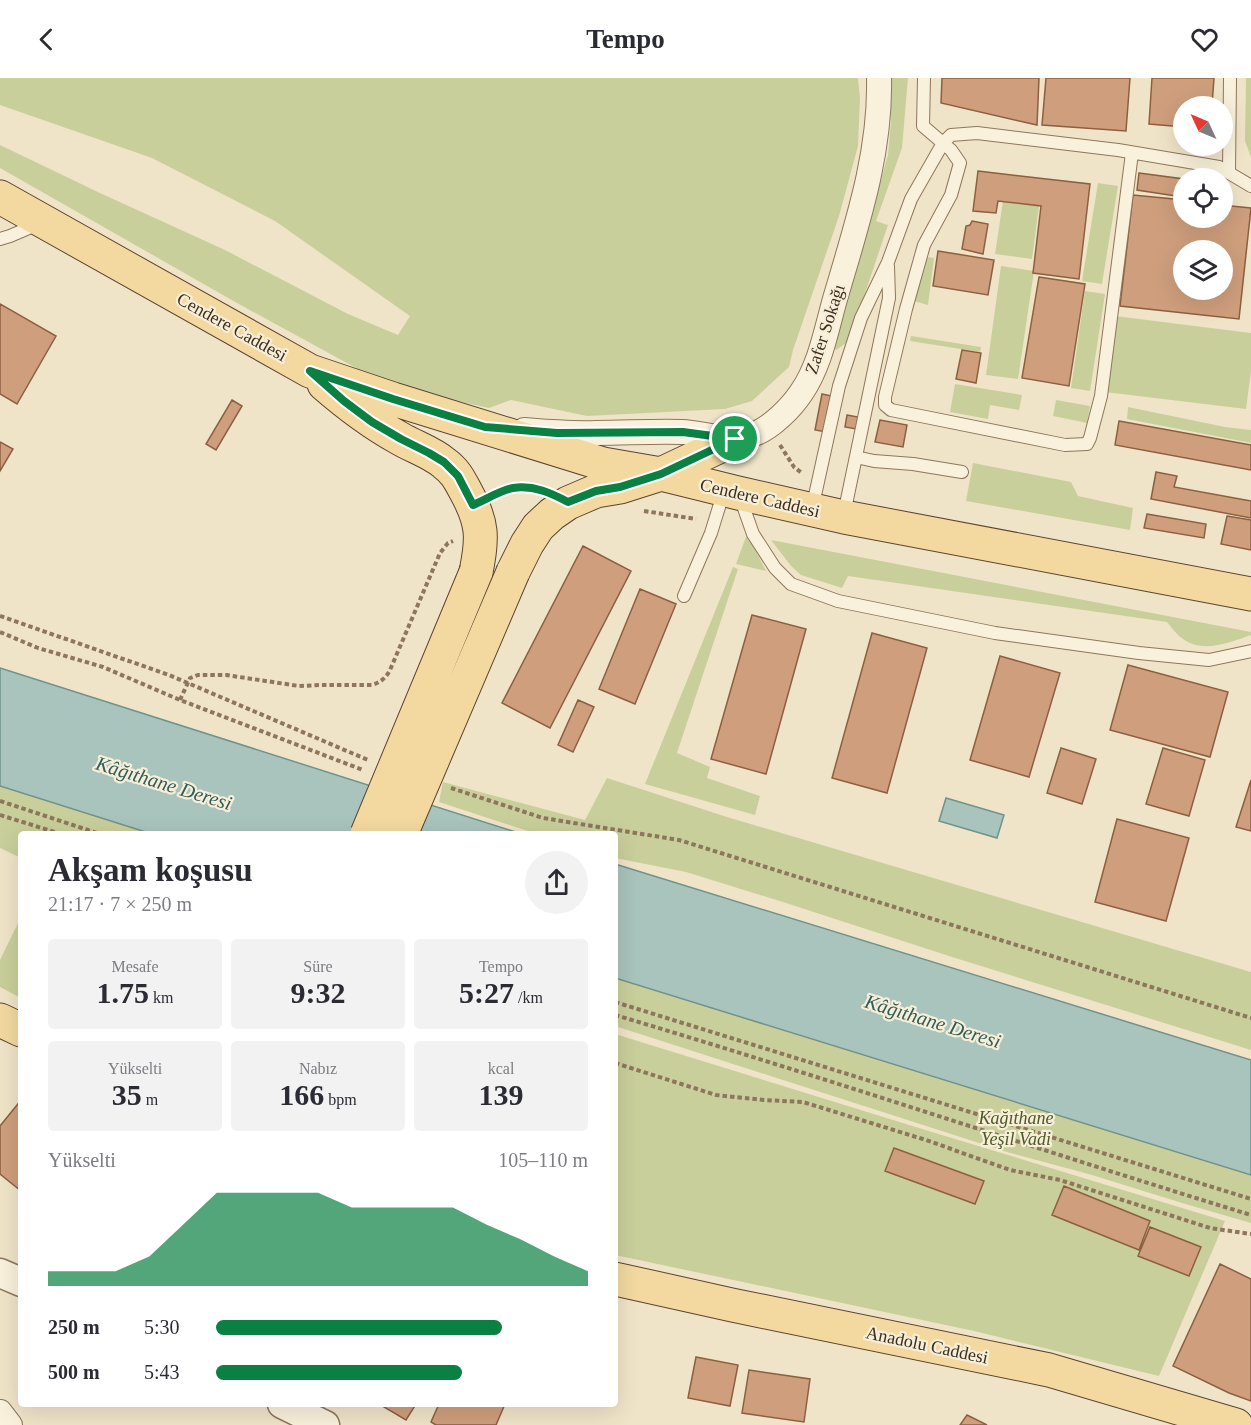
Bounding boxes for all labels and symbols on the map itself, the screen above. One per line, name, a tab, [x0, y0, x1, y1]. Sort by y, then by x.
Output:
north arrow	[1173, 96, 1233, 156]
street label: Zafer Sokağı	[801, 281, 849, 377]
street label: Cendere Caddesi	[174, 289, 290, 365]
pin	[709, 413, 760, 464]
street label: Cendere Caddesi	[698, 474, 822, 522]
water label: Kâğıthane Deresi	[92, 752, 235, 815]
water label: Kâğıthane Deresi	[861, 990, 1004, 1053]
park label: Kağıthane Yeşil Vadi	[978, 1108, 1054, 1149]
street label: Anadolu Caddesi	[864, 1322, 990, 1368]

